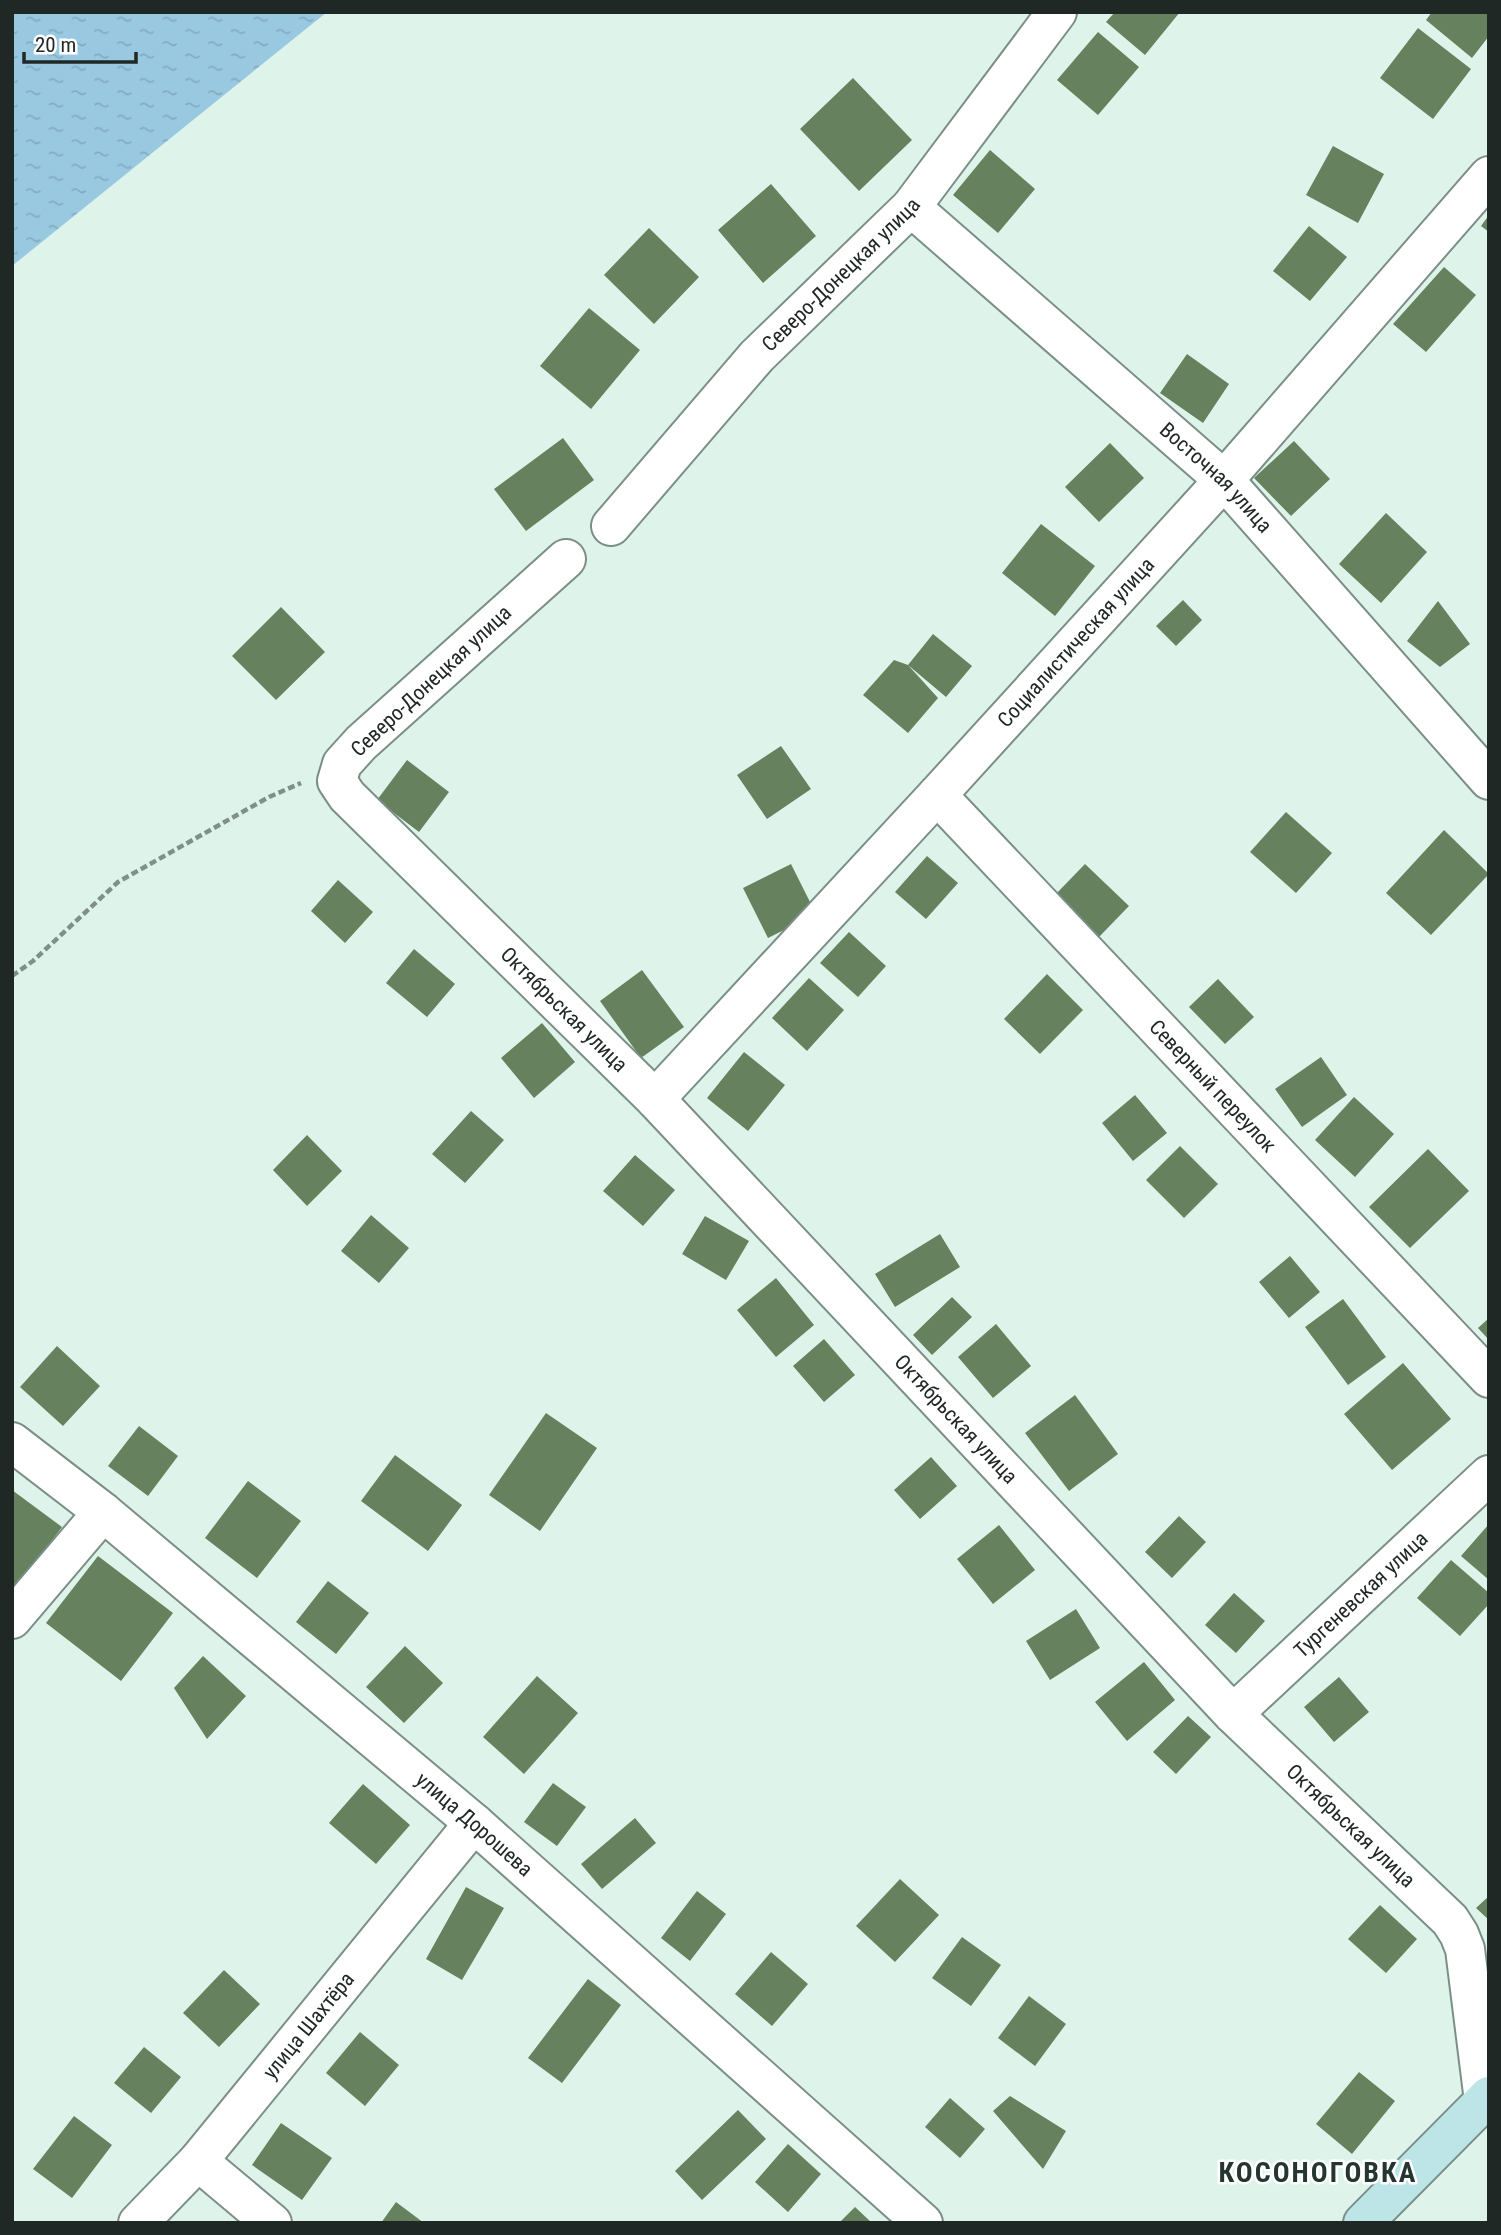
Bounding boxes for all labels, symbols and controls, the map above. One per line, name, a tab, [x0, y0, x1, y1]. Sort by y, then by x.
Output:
scale bar	[24, 21, 136, 65]
text: 20 m	[35, 33, 76, 57]
street label: Северо-Донецкая улица	[757, 194, 925, 356]
street label: Восточная улица	[1155, 418, 1277, 538]
street label: Социалистическая улица	[993, 553, 1159, 732]
street label: Северо-Донецкая улица	[346, 601, 516, 761]
street label: Октябрьская улица	[496, 942, 632, 1077]
street label: Северный переулок	[1144, 1015, 1281, 1157]
street label: Октябрьская улица	[890, 1350, 1022, 1489]
street label: Тургеневская улица	[1289, 1527, 1433, 1663]
street label: Октябрьская улица	[1282, 1759, 1420, 1892]
street label: улица Дорошева	[411, 1768, 537, 1881]
street label: улица Шахтёра	[258, 1968, 359, 2084]
district label: КОСОНОГОВКА	[1218, 2156, 1418, 2189]

